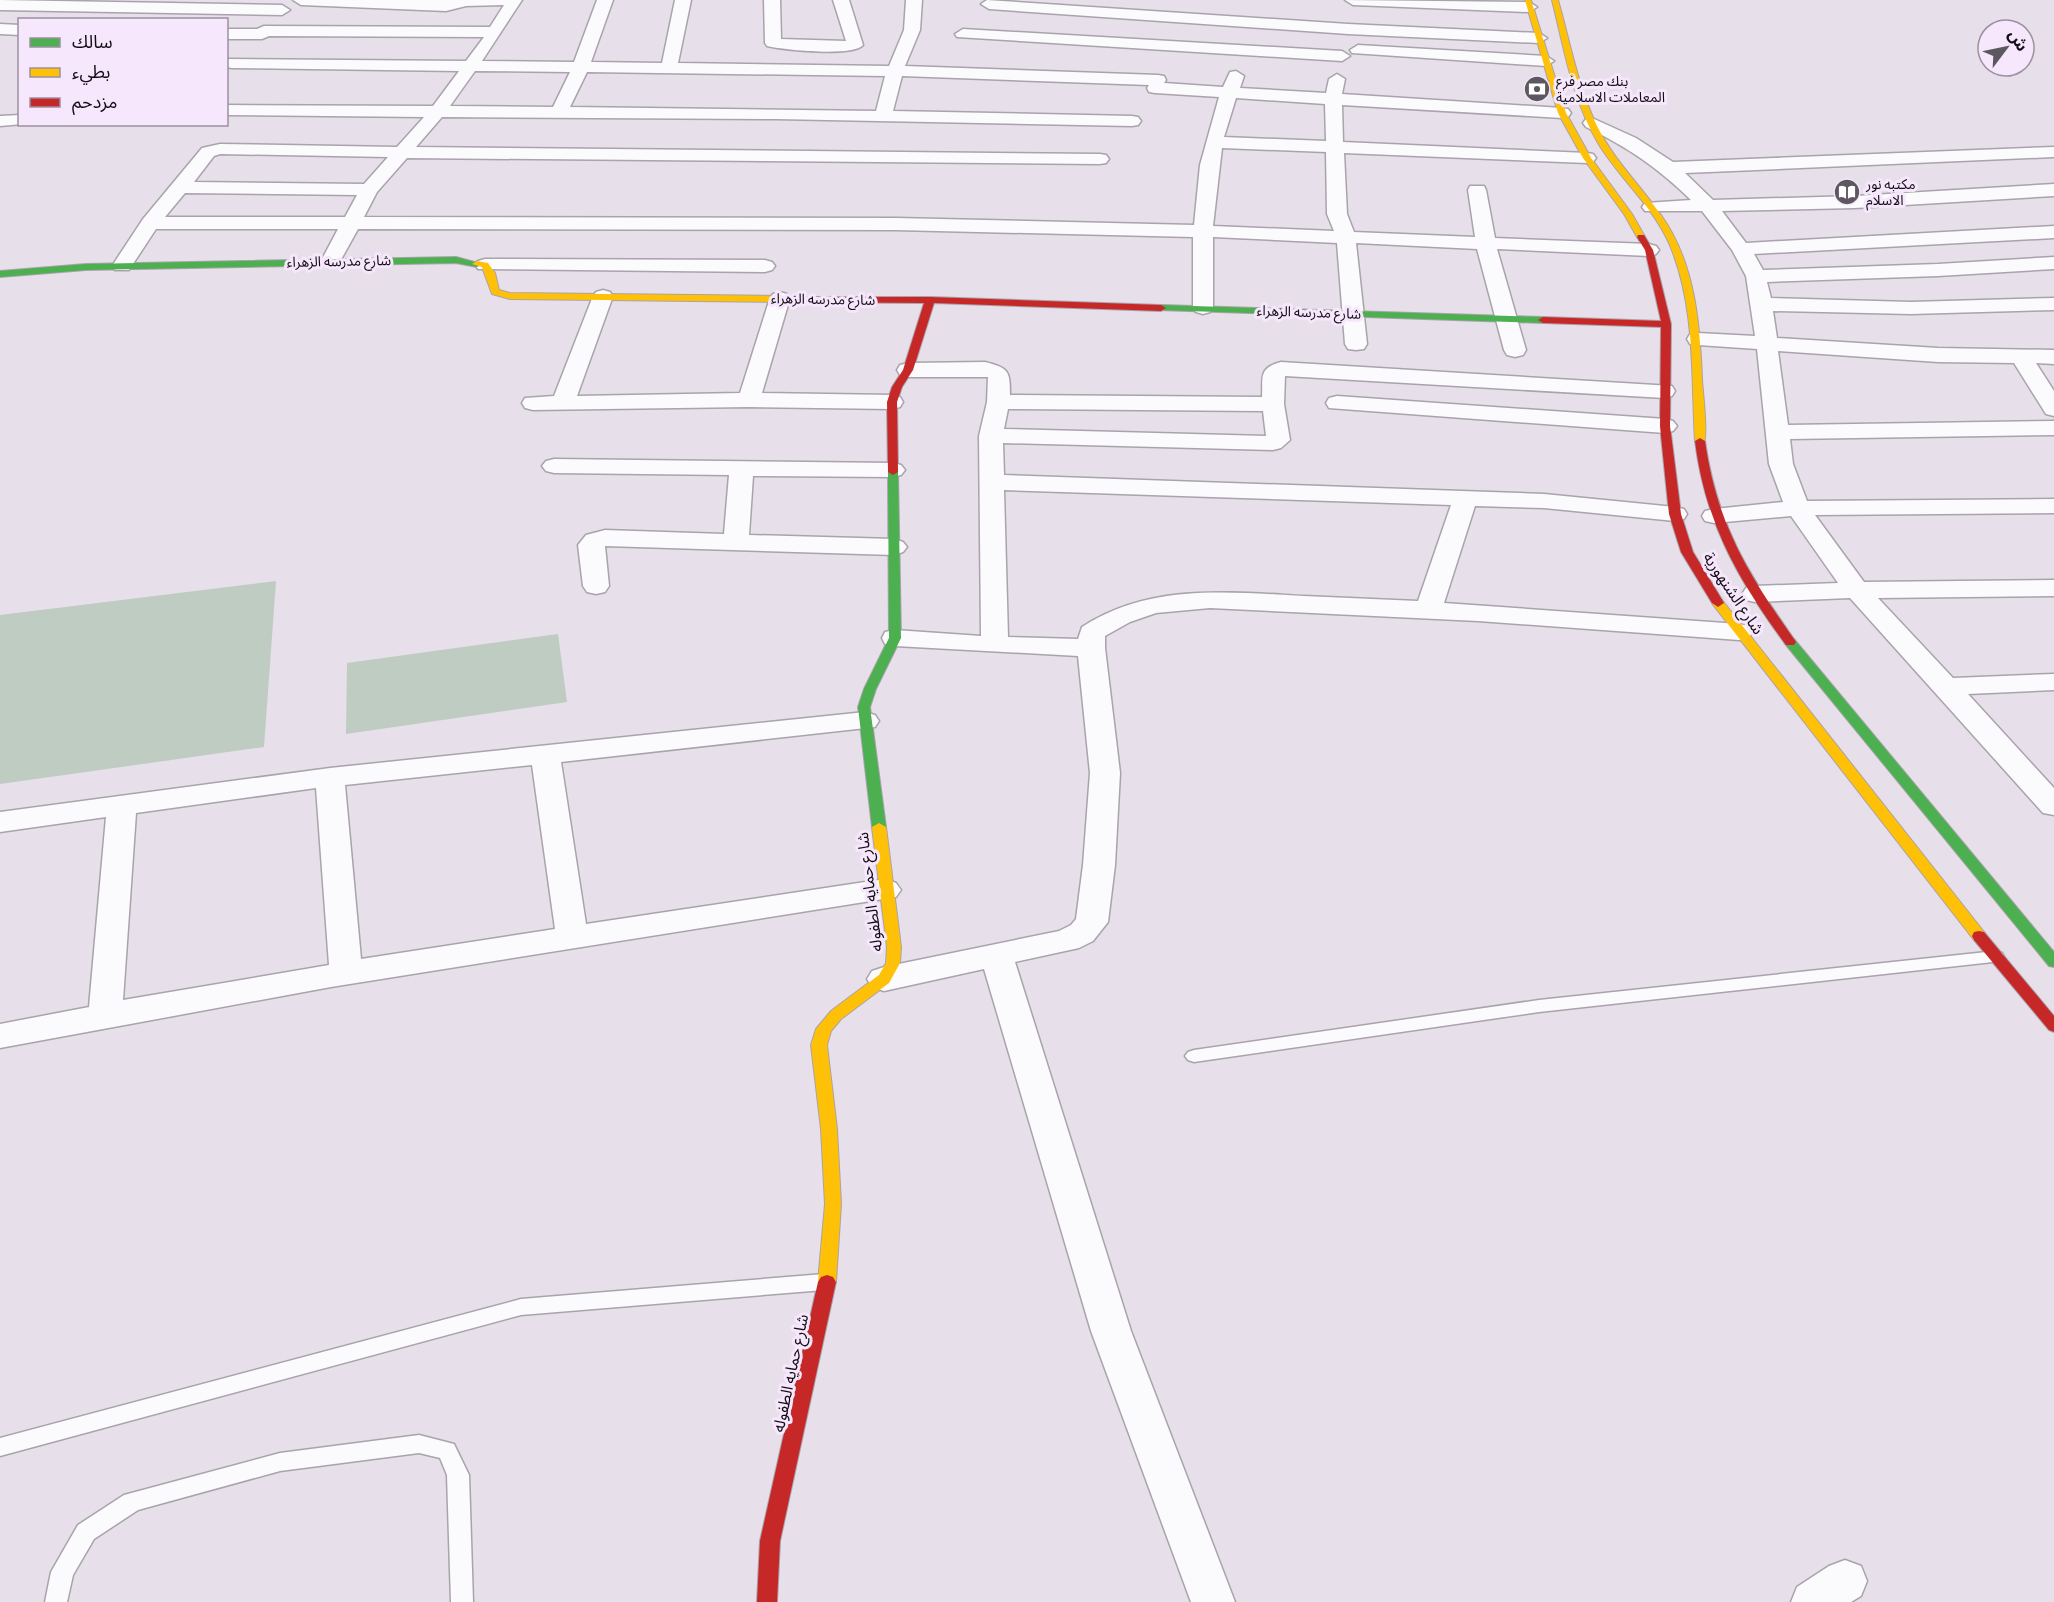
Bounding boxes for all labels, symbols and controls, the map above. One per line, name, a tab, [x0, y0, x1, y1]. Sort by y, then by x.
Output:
legend	[18, 18, 228, 126]
north arrow	[1976, 18, 2036, 78]
text: ش	[2004, 25, 2033, 55]
text: سالك	[72, 30, 113, 52]
text: بطيء	[72, 60, 110, 85]
place label: بنك مصر فرع المعاملات الاسلامية	[1556, 72, 1665, 105]
bank icon: بنك مصر فرع المعاملات الاسلامية	[1522, 74, 1552, 104]
text: مزدحم	[72, 90, 117, 115]
place label: مكتبه نور الاسلام	[1865, 175, 1916, 211]
library icon: مكتبه نور الاسلام	[1832, 177, 1862, 207]
street label: شارع مدرسه الزهراء	[287, 251, 391, 273]
street label: شارع مدرسه الزهراء	[771, 289, 875, 311]
street label: شارع مدرسه الزهراء	[1256, 301, 1362, 325]
street label: شارع الشنهورية	[1697, 548, 1769, 640]
street label: شارع حمايه الطفوله	[852, 831, 889, 953]
street label: شارع حمايه الطفوله	[768, 1312, 815, 1434]

